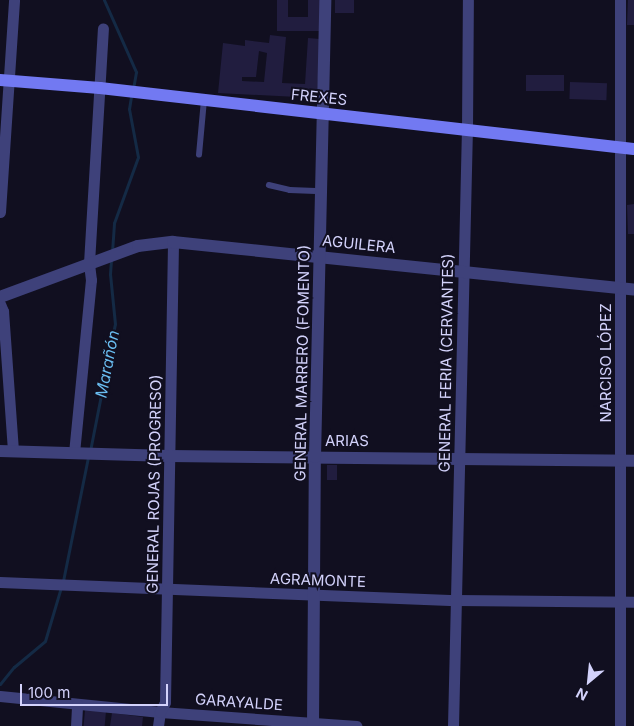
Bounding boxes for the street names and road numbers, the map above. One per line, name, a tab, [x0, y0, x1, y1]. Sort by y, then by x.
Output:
street label: FREXES	[290, 85, 348, 109]
street label: AGUILERA	[321, 231, 397, 257]
street label: GENERAL MARRERO (FOMENTO)	[291, 245, 313, 481]
street label: GENERAL FERIA (CERVANTES)	[435, 253, 457, 473]
street label: NARCISO LÓPEZ	[597, 303, 615, 423]
street label: GENERAL ROJAS (PROGRESO)	[143, 374, 165, 594]
street label: ARIAS	[325, 432, 369, 450]
street label: AGRAMONTE	[270, 569, 366, 591]
street label: GARAYALDE	[195, 690, 283, 714]

